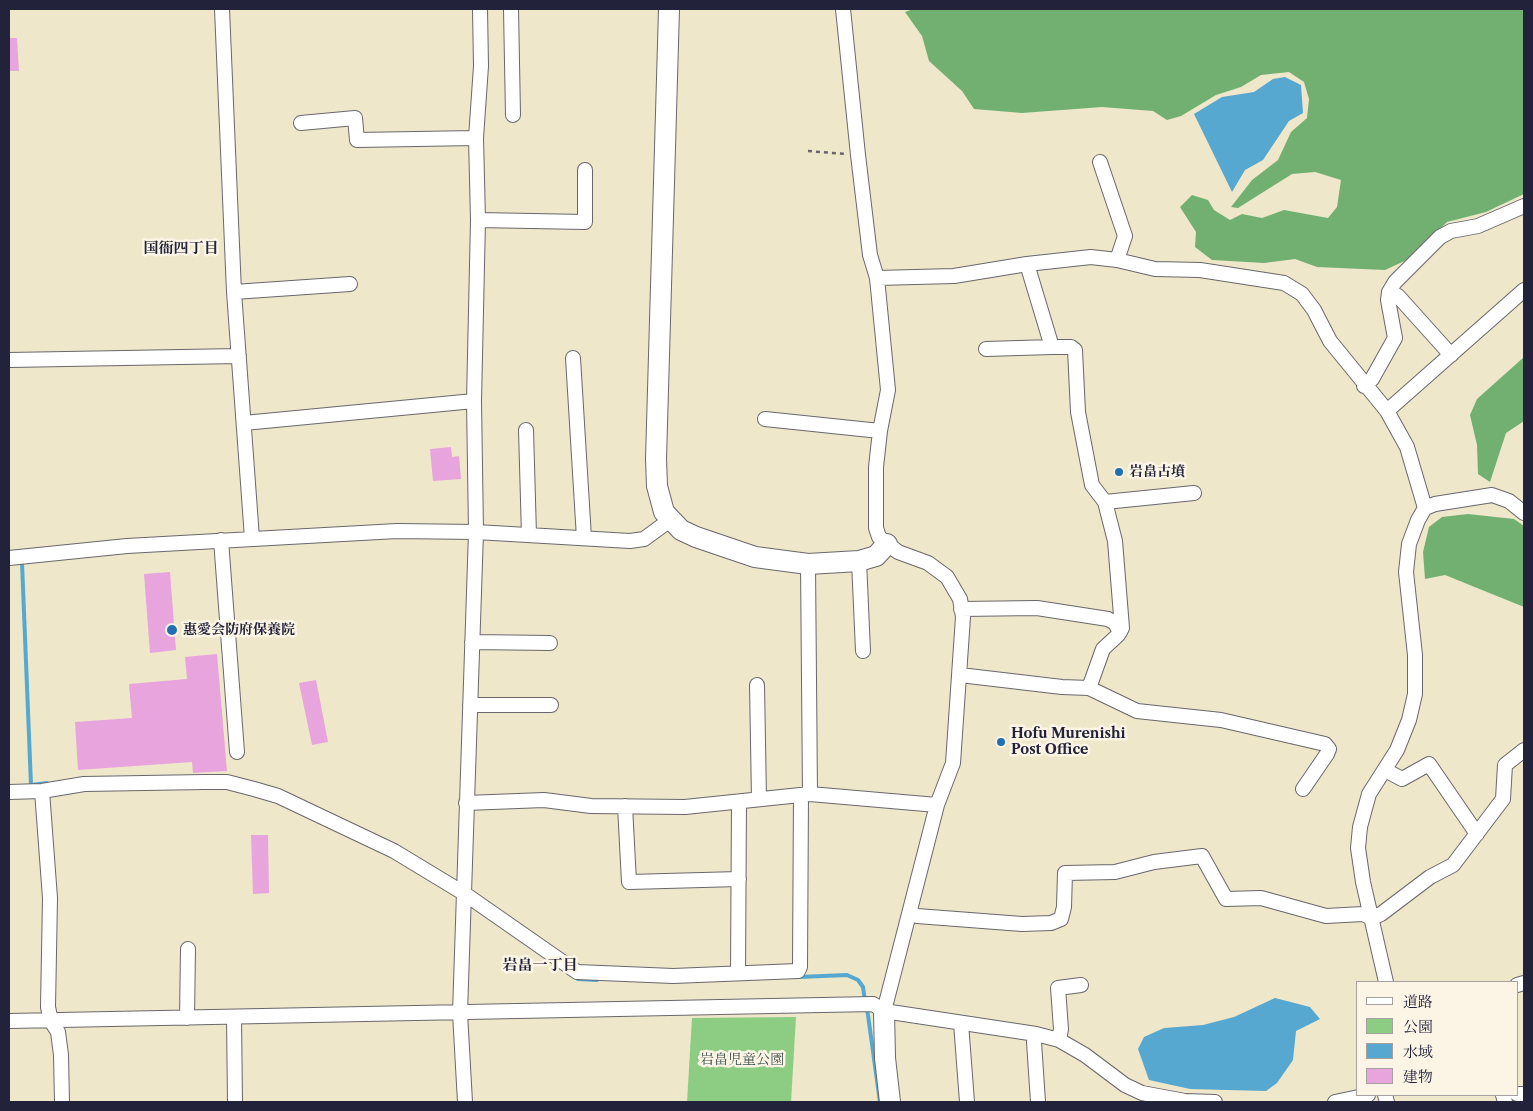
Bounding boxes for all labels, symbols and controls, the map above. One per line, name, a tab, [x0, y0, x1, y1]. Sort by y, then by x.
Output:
district label: 国衙四丁目	[144, 240, 218, 258]
place label: 岩畠古墳	[1129, 464, 1185, 480]
marker: 岩畠古墳	[1113, 466, 1125, 478]
place label: 惠愛会防府保養院	[183, 622, 295, 638]
marker: 惠愛会防府保養院	[165, 623, 179, 637]
place label: Hofu Murenishi Post Office	[1011, 726, 1126, 759]
marker: Hofu Murenishi Post Office	[995, 736, 1007, 748]
district label: 岩畠一丁目	[503, 957, 577, 975]
legend	[1356, 981, 1518, 1096]
text: 道路	[1403, 992, 1433, 1011]
text: 公園	[1403, 1017, 1433, 1036]
text: 水域	[1403, 1042, 1433, 1061]
park label: 岩畠児童公園	[700, 1052, 784, 1068]
text: 建物	[1403, 1067, 1433, 1086]

